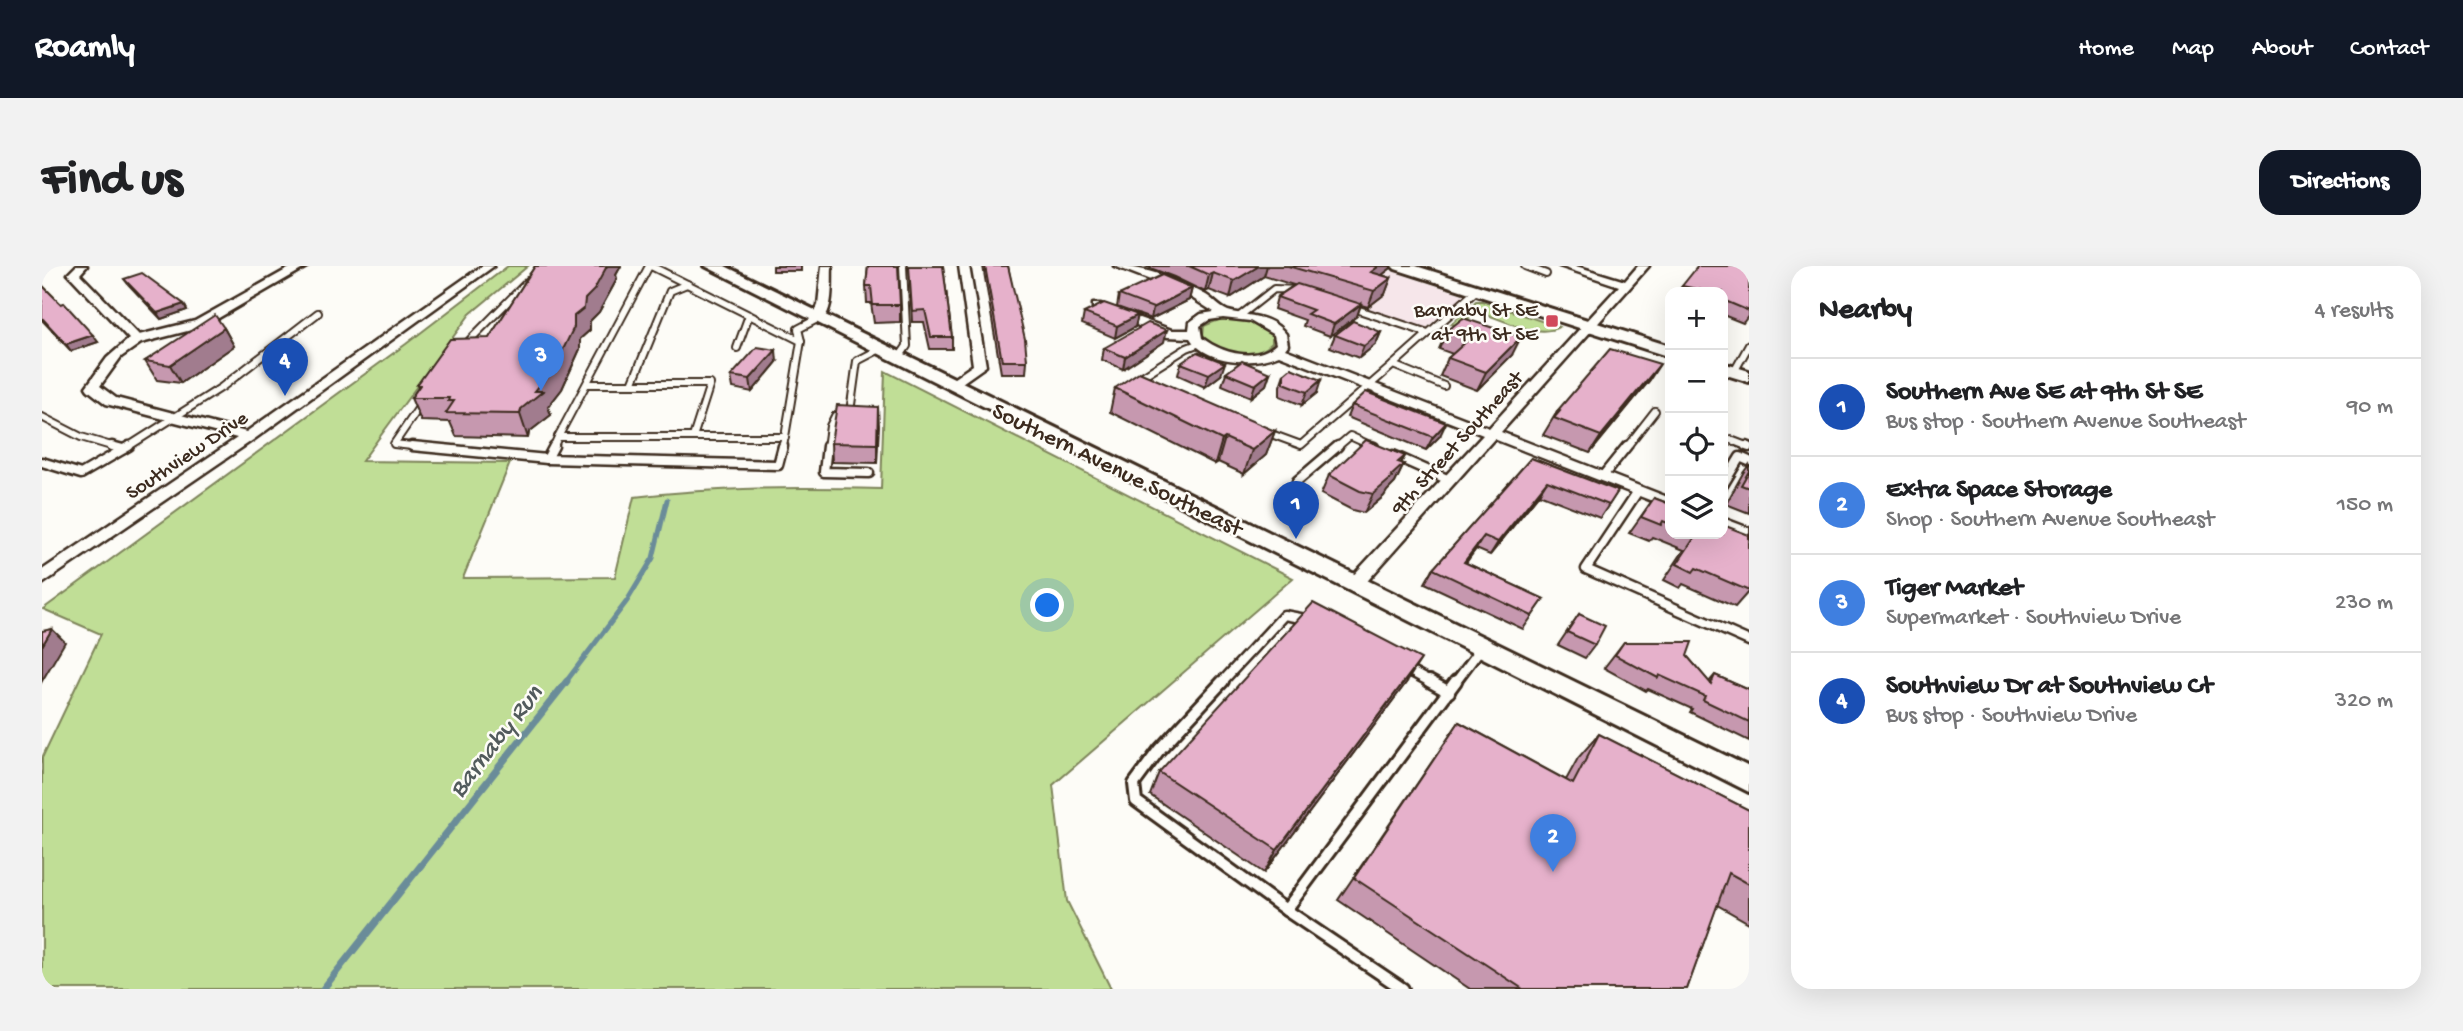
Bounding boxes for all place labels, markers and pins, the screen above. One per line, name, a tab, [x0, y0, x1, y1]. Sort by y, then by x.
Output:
place label: Barnaby St SE at 9th St SE	[1413, 300, 1539, 349]
marker: Barnaby St SE at 9th St SE	[1544, 313, 1560, 329]
pin: 3	[518, 333, 564, 391]
pin: 4	[262, 338, 308, 396]
pin: 1	[1273, 481, 1319, 539]
pin: 2	[1530, 814, 1576, 872]

